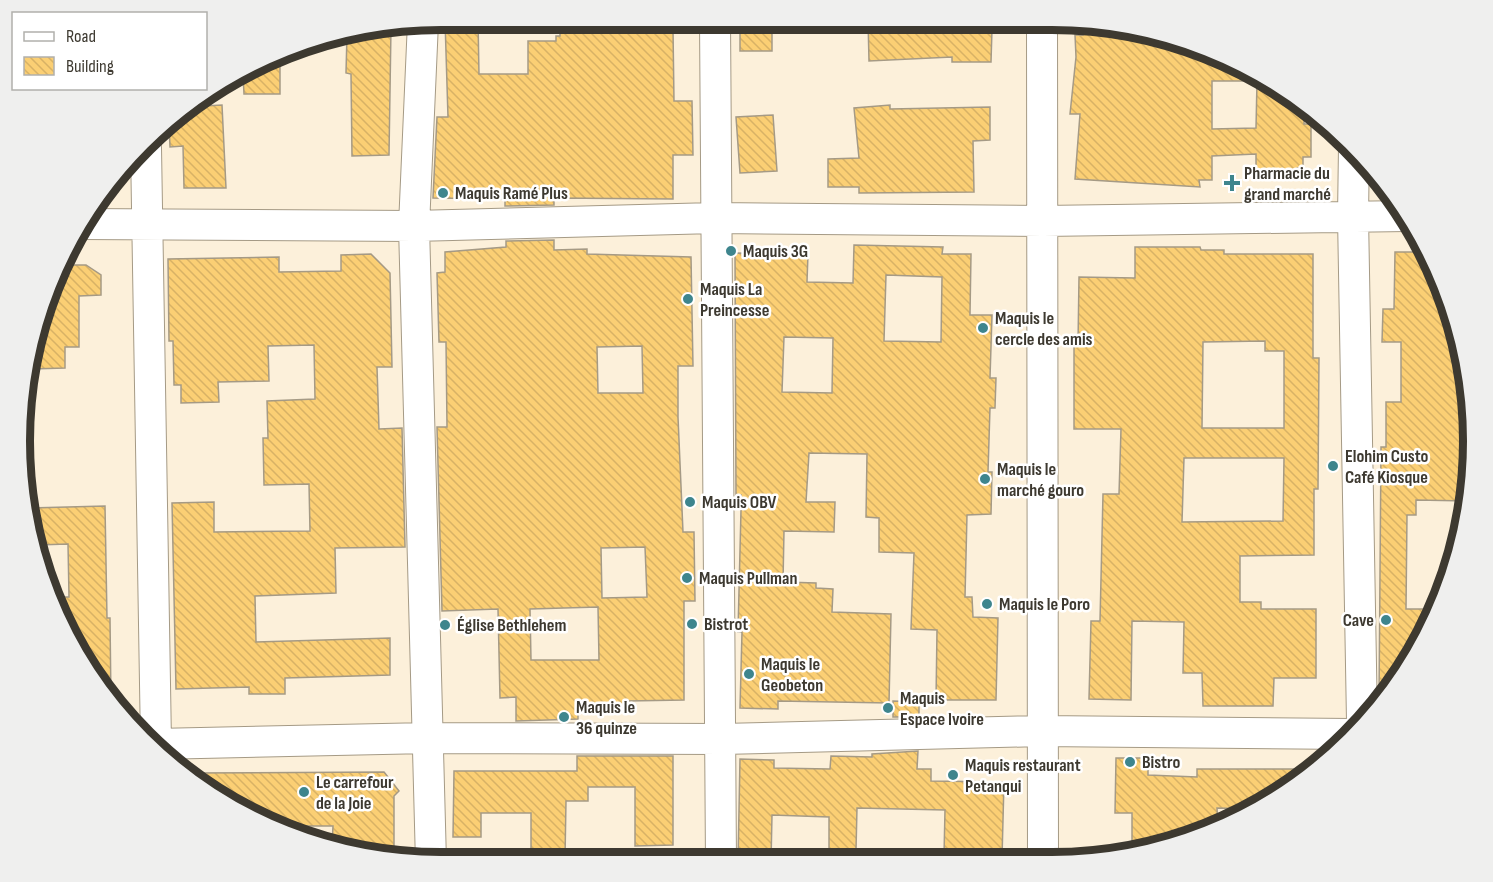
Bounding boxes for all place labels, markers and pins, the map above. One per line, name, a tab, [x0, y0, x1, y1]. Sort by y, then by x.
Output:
place label: Pharmacie du grand marché	[1244, 163, 1331, 205]
marker: Pharmacie du grand marché	[1225, 176, 1239, 190]
place label: Maquis Ramé Plus	[455, 183, 568, 204]
marker: Maquis Ramé Plus	[436, 186, 450, 200]
place label: Maquis 3G	[743, 241, 808, 262]
marker: Maquis 3G	[724, 244, 738, 258]
place label: Maquis La Preincesse	[700, 279, 769, 321]
marker: Maquis La Preincesse	[681, 292, 695, 306]
place label: Maquis le cercle des amis	[995, 308, 1093, 350]
marker: Maquis le cercle des amis	[976, 321, 990, 335]
place label: Elohim Custo Café Kiosque	[1345, 446, 1428, 488]
place label: Maquis le marché gouro	[997, 459, 1084, 501]
marker: Elohim Custo Café Kiosque	[1326, 459, 1340, 473]
marker: Maquis le marché gouro	[978, 472, 992, 486]
place label: Maquis OBV	[702, 492, 777, 513]
marker: Maquis OBV	[683, 495, 697, 509]
place label: Maquis Pullman	[699, 568, 797, 589]
marker: Maquis Pullman	[680, 571, 694, 585]
place label: Maquis le Poro	[999, 594, 1090, 615]
marker: Maquis le Poro	[980, 597, 994, 611]
place label: Cave	[1343, 610, 1374, 631]
marker: Cave	[1379, 613, 1393, 627]
place label: Bistrot	[704, 614, 748, 635]
place label: Église Bethlehem	[457, 615, 567, 636]
marker: Bistrot	[685, 617, 699, 631]
marker: Église Bethlehem	[438, 618, 452, 632]
place label: Maquis le Geobeton	[761, 654, 823, 696]
marker: Maquis le Geobeton	[742, 667, 756, 681]
place label: Maquis Espace Ivoire	[900, 688, 984, 730]
place label: Maquis le 36 quinze	[576, 697, 637, 739]
marker: Maquis Espace Ivoire	[881, 701, 895, 715]
marker: Maquis le 36 quinze	[557, 710, 571, 724]
place label: Bistro	[1142, 752, 1180, 773]
place label: Maquis restaurant Petanqui	[965, 755, 1081, 797]
marker: Bistro	[1123, 755, 1137, 769]
marker: Maquis restaurant Petanqui	[946, 768, 960, 782]
place label: Le carrefour de la Joie	[316, 772, 394, 814]
marker: Le carrefour de la Joie	[297, 785, 311, 799]

